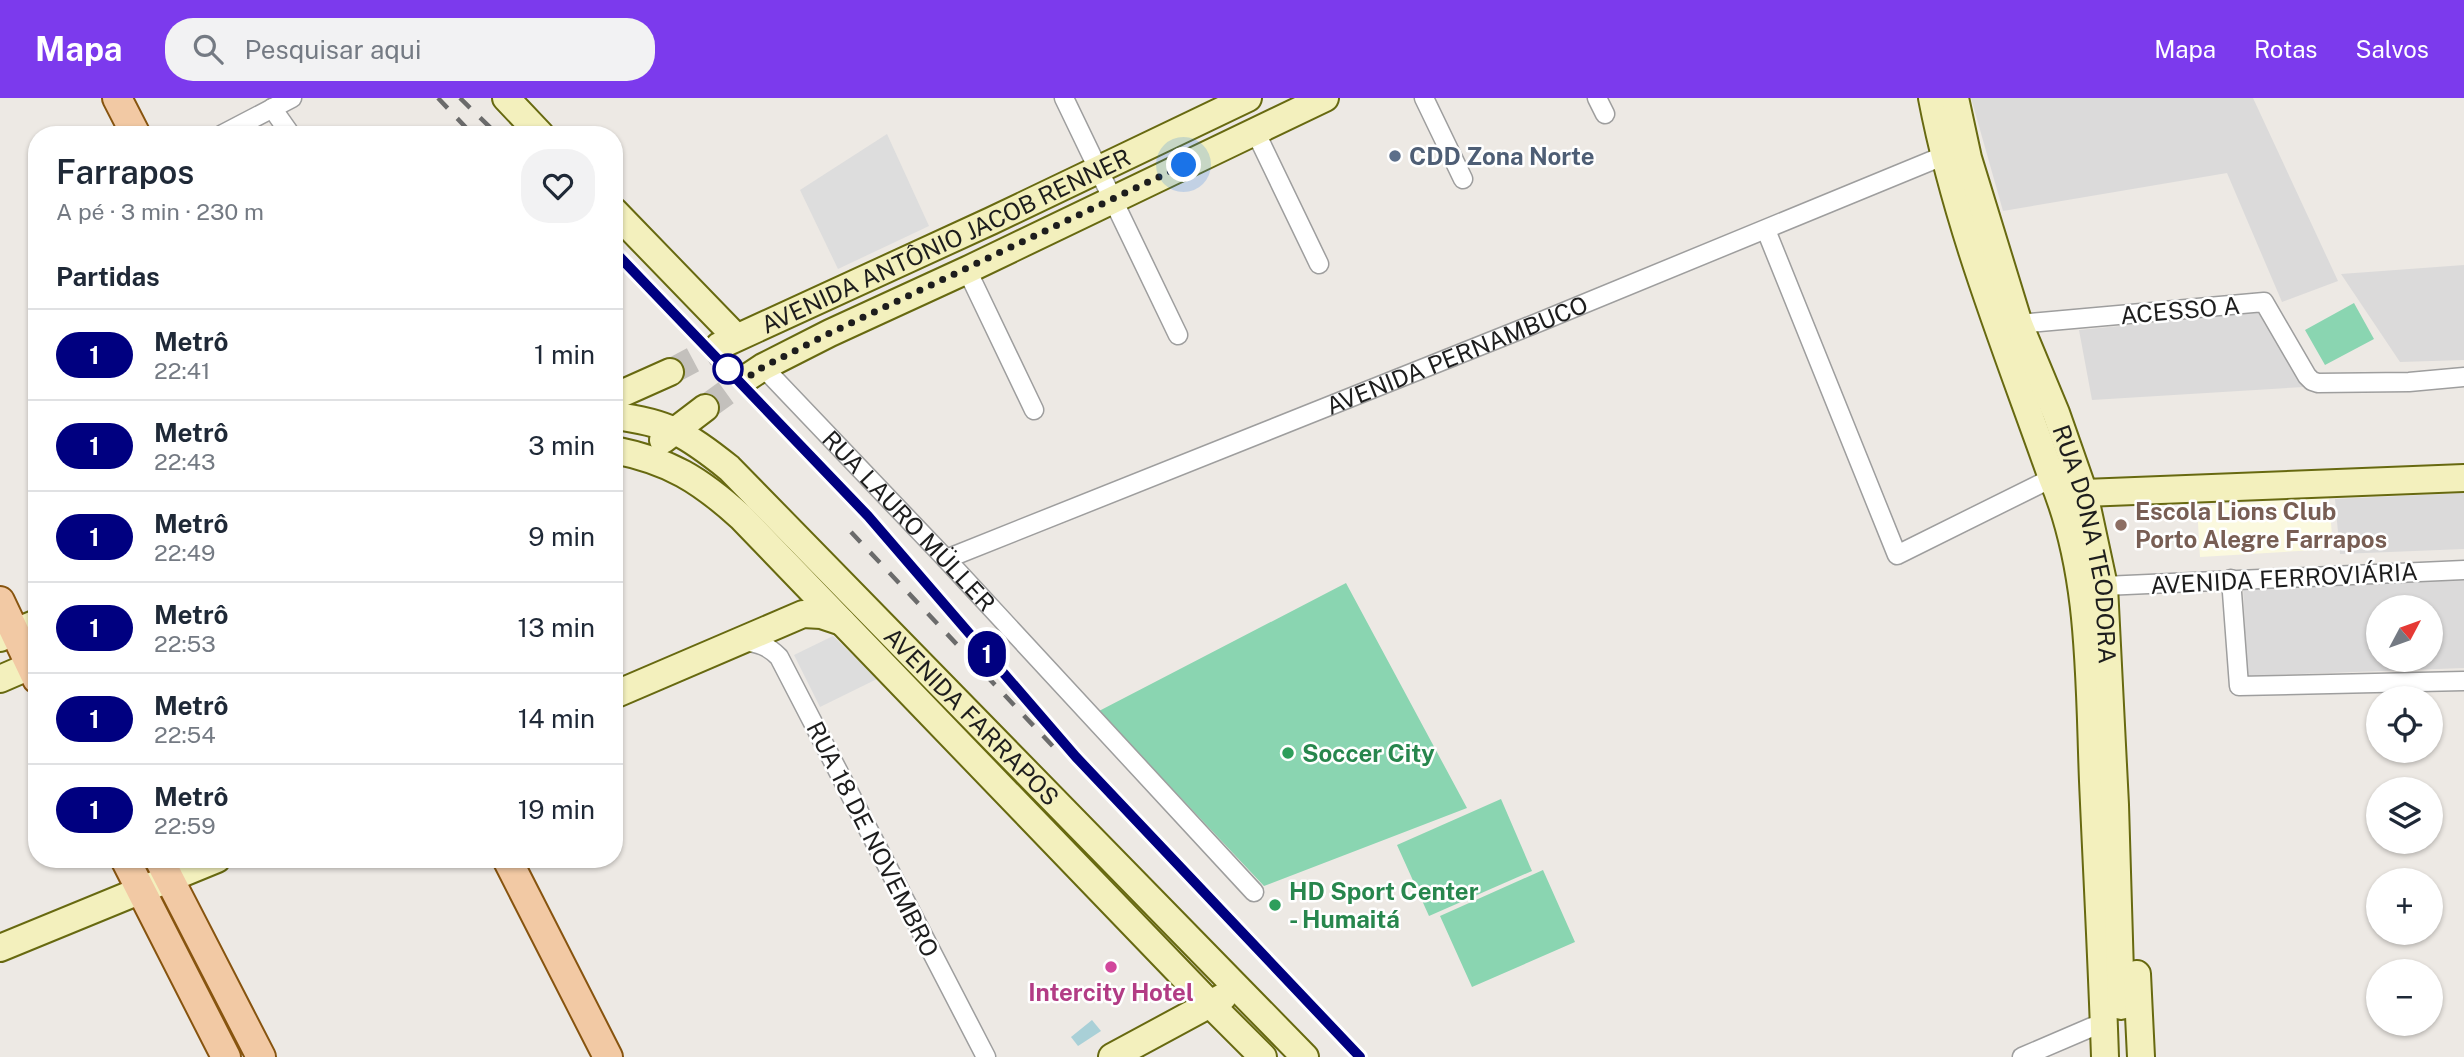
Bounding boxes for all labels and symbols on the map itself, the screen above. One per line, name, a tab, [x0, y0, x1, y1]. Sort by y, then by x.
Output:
street label: AVENIDA ANTÔNIO JACOB RENNER	[757, 142, 1135, 339]
place label: CDD Zona Norte	[1409, 142, 1594, 170]
your location	[1166, 147, 1201, 182]
marker: CDD Zona Norte	[1387, 148, 1403, 164]
street label: AVENIDA PERNAMBUCO	[1322, 290, 1592, 420]
street label: ACESSO A	[2119, 291, 2241, 329]
unlabelled marker	[713, 354, 743, 384]
street label: RUA DONA TEODORA	[2047, 421, 2122, 664]
street label: RUA LAURO MÜLLER	[817, 425, 1001, 617]
place label: Escola Lions Club Porto Alegre Farrapos	[2135, 497, 2387, 553]
marker: Escola Lions Club Porto Alegre Farrapos	[2113, 517, 2129, 533]
street label: AVENIDA FERROVIÁRIA	[2149, 557, 2419, 599]
north arrow	[2366, 595, 2443, 672]
street label: AVENIDA FARRAPOS	[879, 622, 1065, 811]
line badge: 1	[964, 631, 1010, 677]
street label: RUA 18 DE NOVEMBRO	[801, 716, 945, 962]
place label: Soccer City	[1302, 739, 1435, 767]
marker: Soccer City	[1280, 745, 1296, 761]
place label: HD Sport Center - Humaitá	[1289, 877, 1479, 933]
marker: HD Sport Center - Humaitá	[1267, 897, 1283, 913]
marker: Intercity Hotel	[1103, 959, 1119, 975]
place label: Intercity Hotel	[1028, 978, 1194, 1006]

